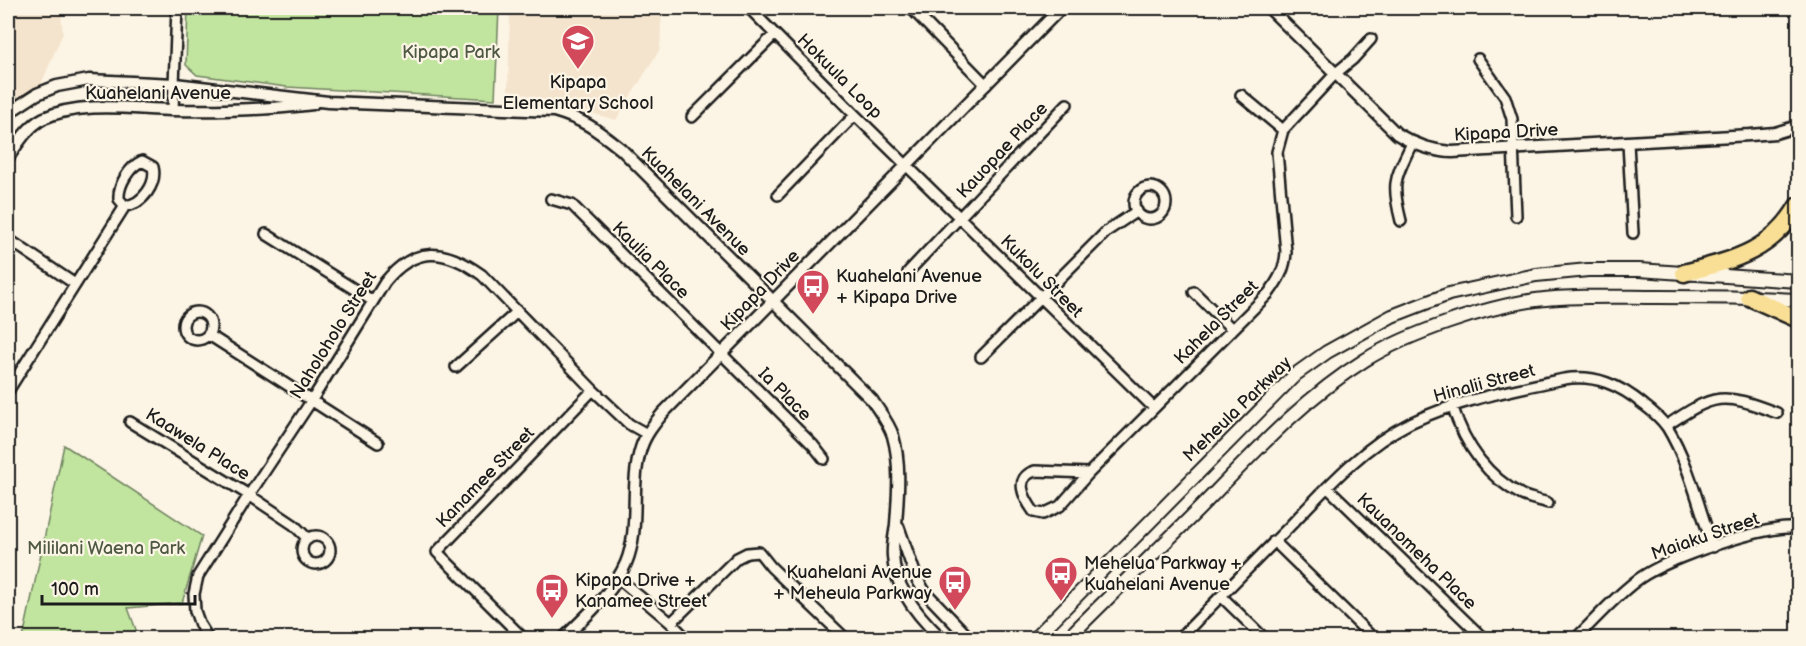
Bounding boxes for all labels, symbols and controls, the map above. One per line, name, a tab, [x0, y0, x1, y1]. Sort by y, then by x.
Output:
school or university icon: Kipapa Elementary School	[560, 23, 596, 70]
street label: Hokuula Loop	[793, 29, 887, 123]
park label: Kipapa Park	[402, 42, 500, 63]
place label: Kipapa Elementary School	[502, 72, 654, 114]
street label: Kuahelani Avenue	[85, 83, 231, 104]
street label: Kauopae Place	[953, 98, 1052, 203]
street label: Kipapa Drive	[1453, 119, 1559, 146]
street label: Kuahelani Avenue	[637, 142, 755, 261]
street label: Kaulia Place	[608, 217, 694, 304]
street label: Kukolu Street	[996, 231, 1088, 322]
street label: Kipapa Drive	[717, 245, 804, 335]
place label: Kuahelani Avenue + Kipapa Drive	[836, 266, 982, 308]
street label: Naholoholo Street	[286, 267, 381, 403]
bus stop icon: Kuahelani Avenue + Kipapa Drive	[795, 268, 831, 315]
street label: Kahela Street	[1170, 276, 1263, 369]
street label: Meheula Parkway	[1179, 352, 1296, 466]
street label: Hinalii Street	[1431, 360, 1538, 407]
street label: Ia Place	[754, 363, 816, 425]
street label: Kaawela Place	[142, 404, 254, 485]
street label: Kanamee Street	[432, 422, 539, 532]
street label: Kauanomeha Place	[1352, 489, 1481, 614]
street label: Maiaku Street	[1648, 508, 1762, 565]
park label: Mililani Waena Park	[27, 538, 185, 559]
place label: Mehelua Parkway + Kuahelani Avenue	[1084, 553, 1242, 595]
bus stop icon: Mehelua Parkway + Kuahelani Avenue	[1043, 555, 1079, 602]
place label: Kuahelani Avenue + Meheula Parkway	[773, 562, 933, 604]
bus stop icon: Kuahelani Avenue + Meheula Parkway	[937, 564, 973, 611]
scale bar	[42, 568, 195, 606]
place label: Kipapa Drive + Kanamee Street	[575, 570, 708, 612]
bus stop icon: Kipapa Drive + Kanamee Street	[534, 572, 570, 619]
text: 100 m	[51, 579, 99, 600]

